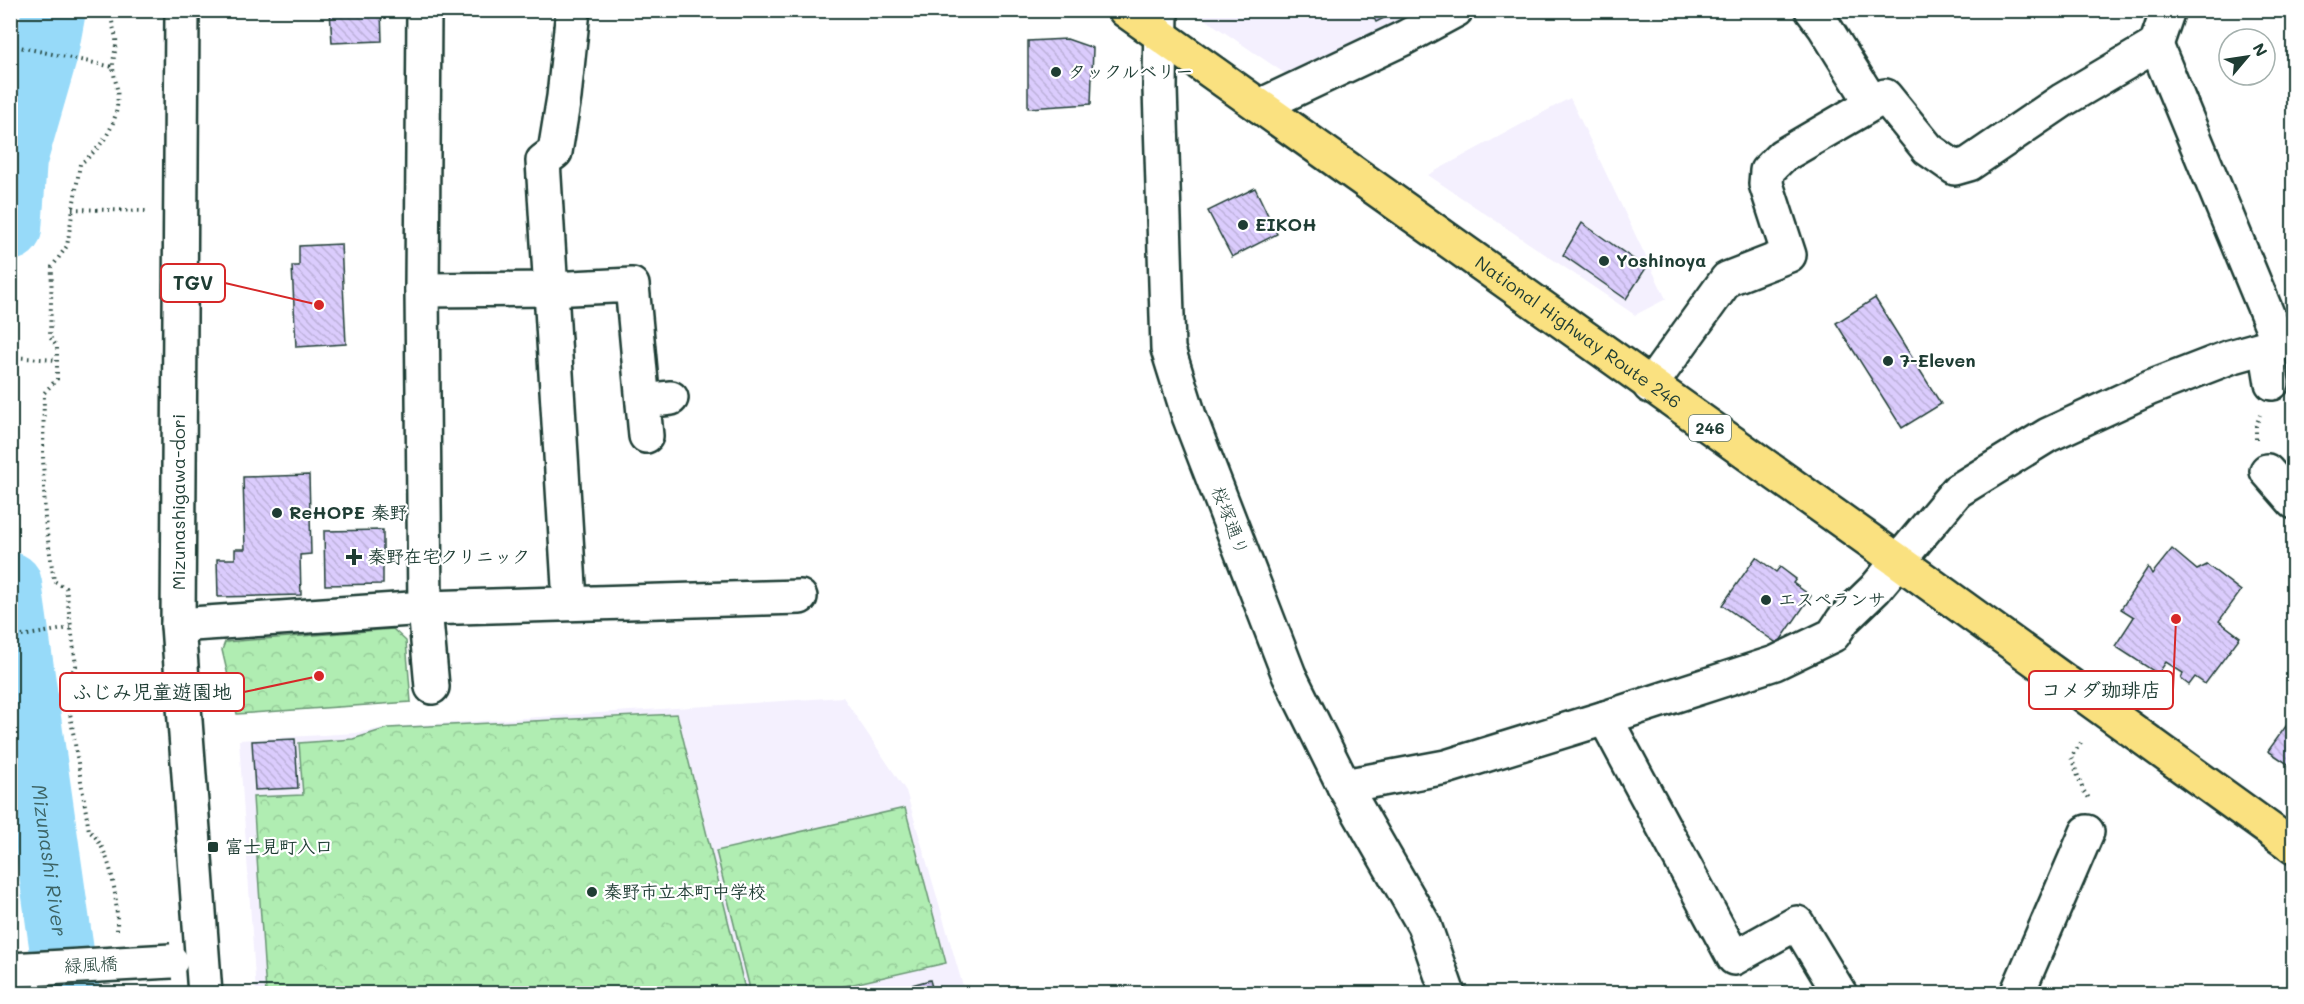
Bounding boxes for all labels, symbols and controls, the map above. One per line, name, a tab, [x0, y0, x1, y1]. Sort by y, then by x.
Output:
north arrow	[2217, 27, 2277, 87]
text: N	[2248, 39, 2273, 60]
place label: タックルベリー	[1068, 59, 1193, 83]
marker: タックルベリー	[1049, 65, 1063, 79]
place label: EIKOH	[1255, 212, 1317, 236]
marker: EIKOH	[1236, 218, 1250, 232]
place label: Yoshinoya	[1616, 248, 1706, 272]
street label: National Highway Route 246	[1471, 250, 1686, 413]
marker: Yoshinoya	[1597, 254, 1611, 268]
callout: TGV	[161, 264, 225, 302]
text: TGV	[173, 269, 213, 295]
place label: 7-Eleven	[1900, 348, 1976, 372]
marker: 7-Eleven	[1881, 354, 1895, 368]
street label: Mizunashigawa-dori	[166, 414, 190, 590]
road number: 246	[1689, 415, 1731, 441]
street label: 桜塚通り	[1207, 483, 1255, 559]
place label: ReHOPE 秦野	[289, 500, 408, 524]
marker: ReHOPE 秦野	[270, 506, 284, 520]
place label: 秦野在宅クリニック	[368, 544, 530, 568]
marker: 秦野在宅クリニック	[345, 548, 363, 566]
place label: エスペランサ	[1778, 587, 1886, 611]
marker: エスペランサ	[1759, 593, 1773, 607]
callout: コメダ珈琲店	[2029, 671, 2173, 709]
callout: ふじみ児童遊園地	[60, 673, 244, 711]
text: コメダ珈琲店	[2041, 676, 2161, 702]
text: ふじみ児童遊園地	[72, 678, 232, 704]
water label: Mizunashi River	[26, 782, 74, 938]
place label: 富士見町入口	[225, 834, 333, 858]
marker: 富士見町入口	[206, 840, 220, 854]
place label: 秦野市立本町中学校	[604, 879, 766, 903]
marker: 秦野市立本町中学校	[585, 885, 599, 899]
street label: 緑風橋	[63, 951, 119, 977]

